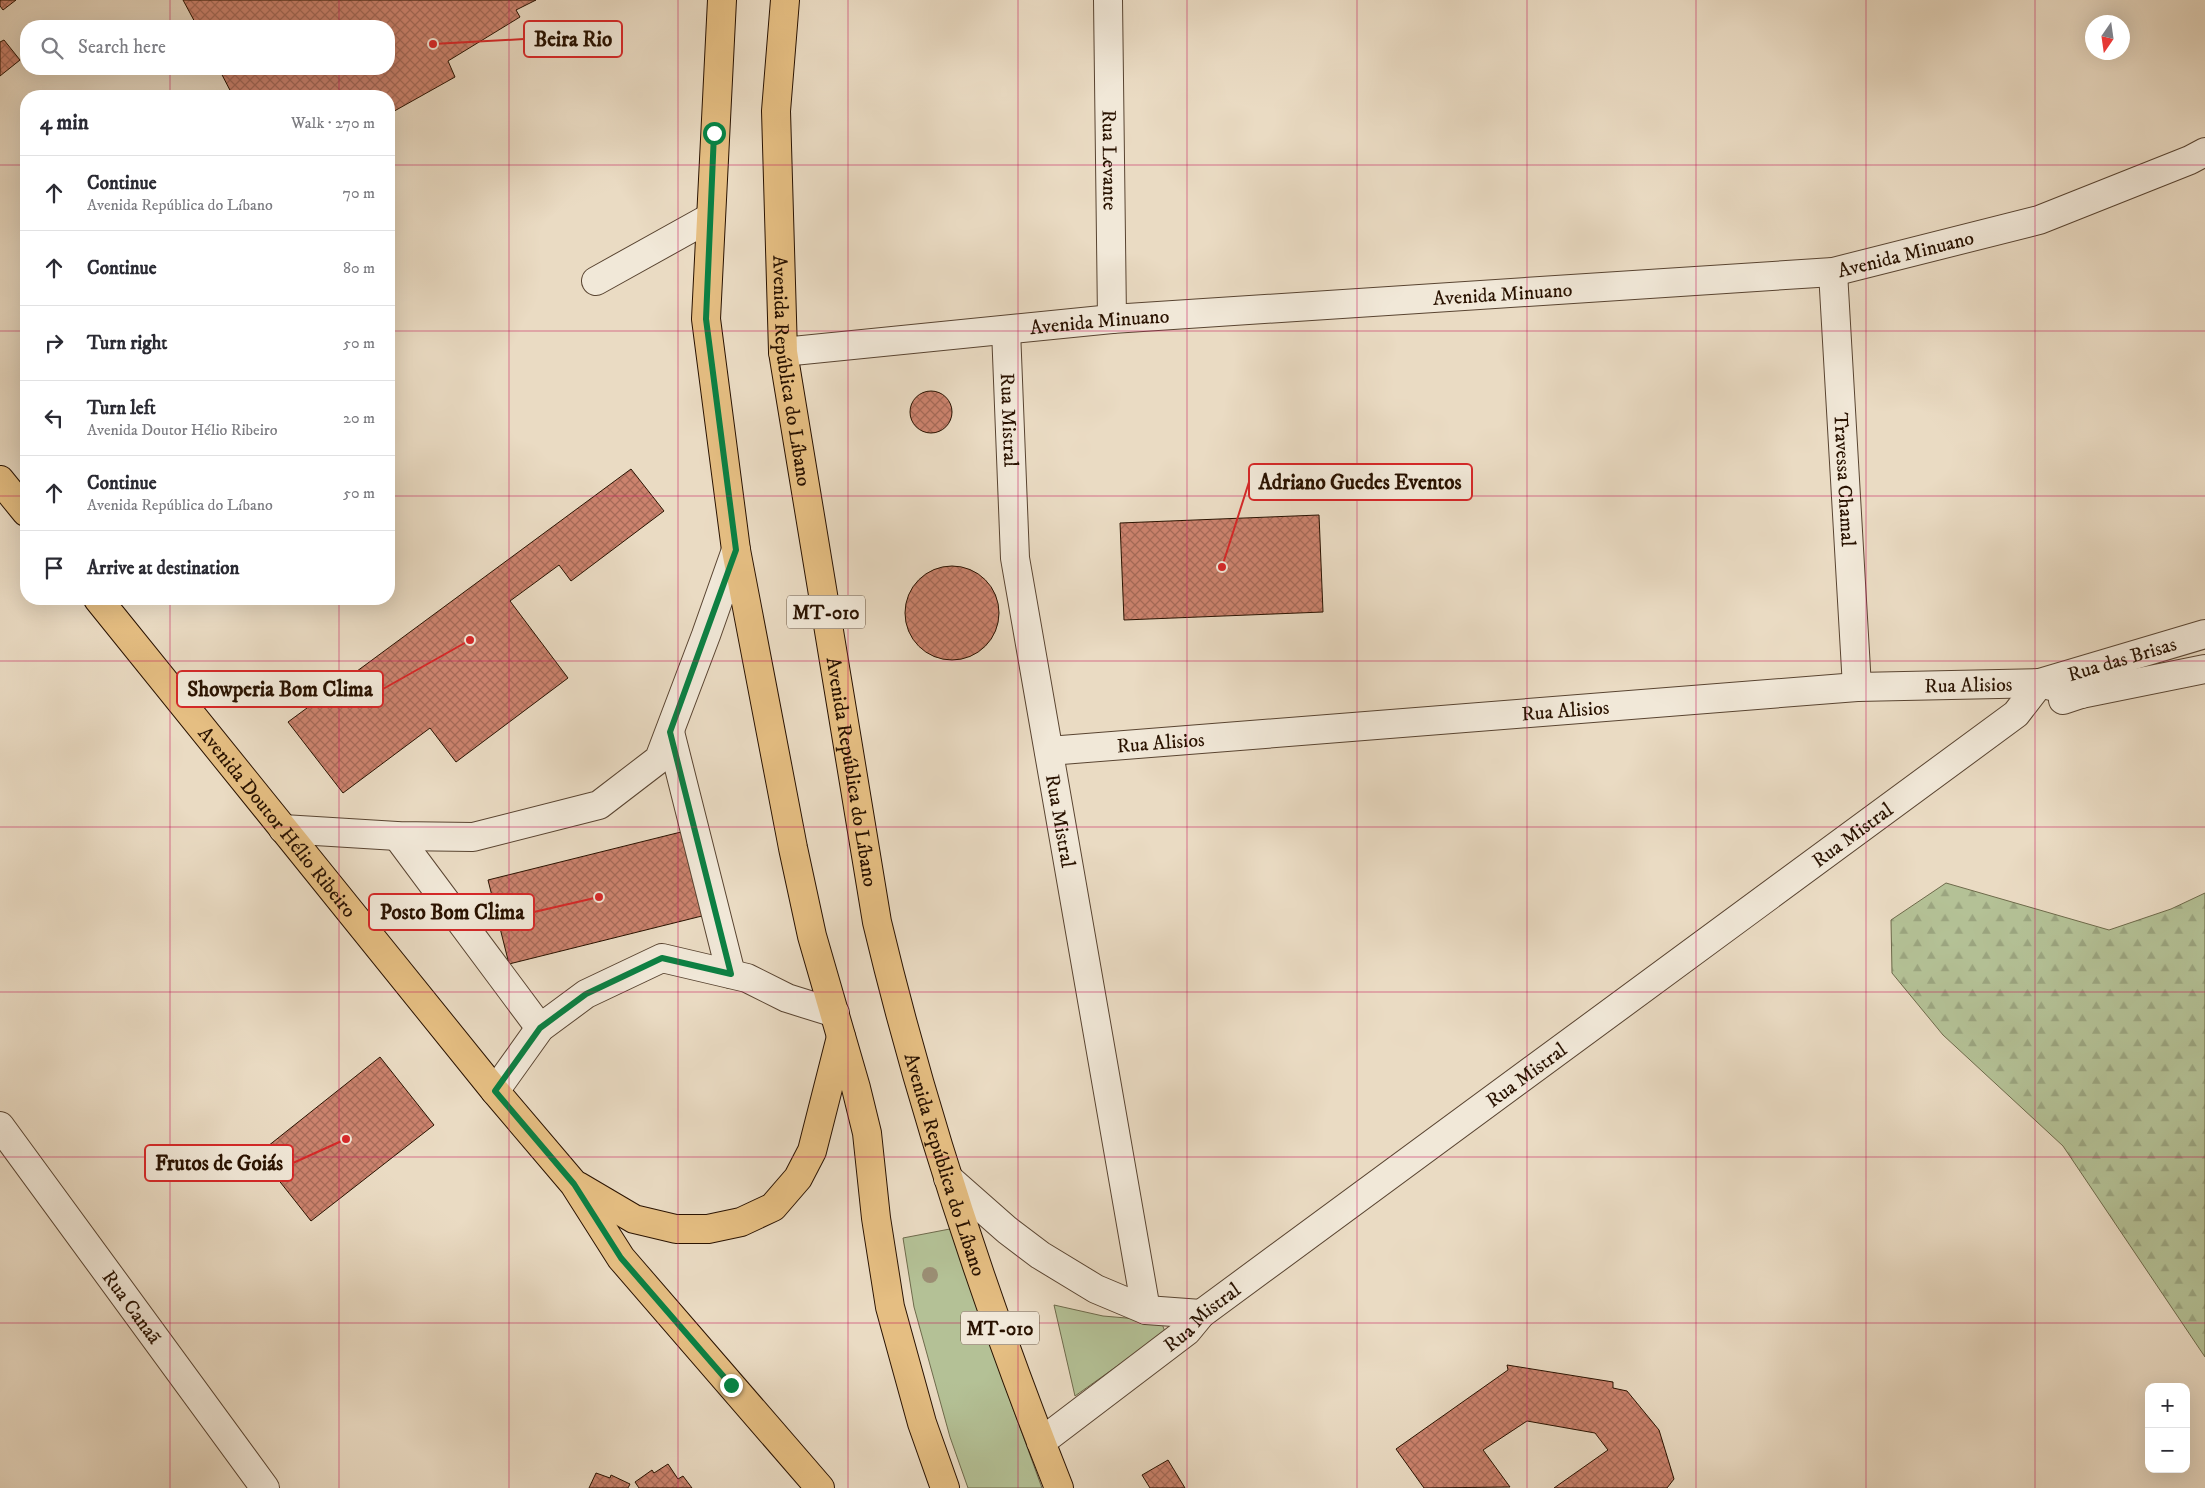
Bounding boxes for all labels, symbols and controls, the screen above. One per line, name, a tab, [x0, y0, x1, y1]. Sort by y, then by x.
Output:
north arrow	[2085, 15, 2130, 60]
search box	[20, 20, 395, 75]
callout: Beira Rio	[524, 21, 622, 57]
text: Beira Rio	[534, 27, 612, 53]
icon: search	[38, 34, 66, 62]
text: Search here	[78, 36, 166, 59]
street label: Rua Levante	[1095, 109, 1122, 211]
text: 4 min	[40, 110, 89, 136]
text: Walk · 270 m	[291, 113, 375, 133]
route start	[703, 122, 726, 145]
text: Continue	[87, 172, 157, 195]
icon: ahead	[40, 179, 68, 207]
text: 70 m	[343, 183, 375, 203]
text: Avenida República do Líbano	[87, 195, 273, 215]
street label: Avenida Minuano	[1835, 226, 1977, 284]
icon: ahead	[40, 254, 68, 282]
street label: Avenida República do Líbano	[766, 255, 816, 488]
text: Continue	[87, 257, 157, 280]
text: 80 m	[343, 258, 375, 278]
street label: Avenida Minuano	[1432, 278, 1573, 312]
street label: Avenida Minuano	[1029, 304, 1170, 341]
icon: right	[40, 329, 68, 357]
text: Turn right	[87, 332, 167, 355]
text: 50 m	[343, 333, 375, 353]
street label: Rua Mistral	[994, 372, 1022, 468]
text: Turn left	[87, 397, 156, 420]
icon: left	[40, 404, 68, 432]
text: 20 m	[343, 408, 375, 428]
street label: Travessa Chamal	[1827, 412, 1860, 547]
text: Avenida Doutor Hélio Ribeiro	[87, 420, 278, 440]
callout: Adriano Guedes Eventos	[1249, 464, 1472, 500]
text: Adriano Guedes Eventos	[1258, 470, 1461, 496]
text: Continue	[87, 472, 157, 495]
icon: ahead	[40, 479, 68, 507]
text: 50 m	[343, 483, 375, 503]
text: Avenida República do Líbano	[87, 495, 273, 515]
icon: arrive	[40, 554, 68, 582]
text: Arrive at destination	[87, 557, 239, 580]
road number: MT-010	[787, 596, 865, 628]
street label: Rua das Brisas	[2065, 632, 2180, 688]
street label: Avenida República do Líbano	[820, 655, 882, 889]
callout: Showperia Bom Clima	[177, 671, 383, 707]
street label: Rua Alisios	[1924, 673, 2013, 700]
text: Showperia Bom Clima	[187, 677, 374, 703]
street label: Rua Alisios	[1521, 696, 1611, 728]
street label: Avenida Doutor Hélio Ribeiro	[192, 722, 361, 923]
street label: Rua Alisios	[1116, 728, 1206, 760]
street label: Rua Mistral	[1039, 773, 1080, 870]
street label: Rua Mistral	[1808, 798, 1898, 874]
callout: Posto Bom Clima	[369, 894, 534, 930]
text: Posto Bom Clima	[380, 900, 525, 926]
street label: Rua Mistral	[1482, 1038, 1572, 1114]
street label: Avenida República do Líbano	[898, 1050, 991, 1280]
callout: Frutos de Goiás	[145, 1145, 293, 1181]
text: Frutos de Goiás	[155, 1151, 283, 1177]
street label: Rua Canaã	[96, 1266, 167, 1350]
street label: Rua Mistral	[1159, 1278, 1246, 1358]
road number: MT-010	[961, 1312, 1039, 1345]
route end	[720, 1374, 743, 1397]
map controls	[2145, 1383, 2190, 1473]
button: +	[2145, 1383, 2190, 1428]
button: −	[2145, 1428, 2190, 1473]

